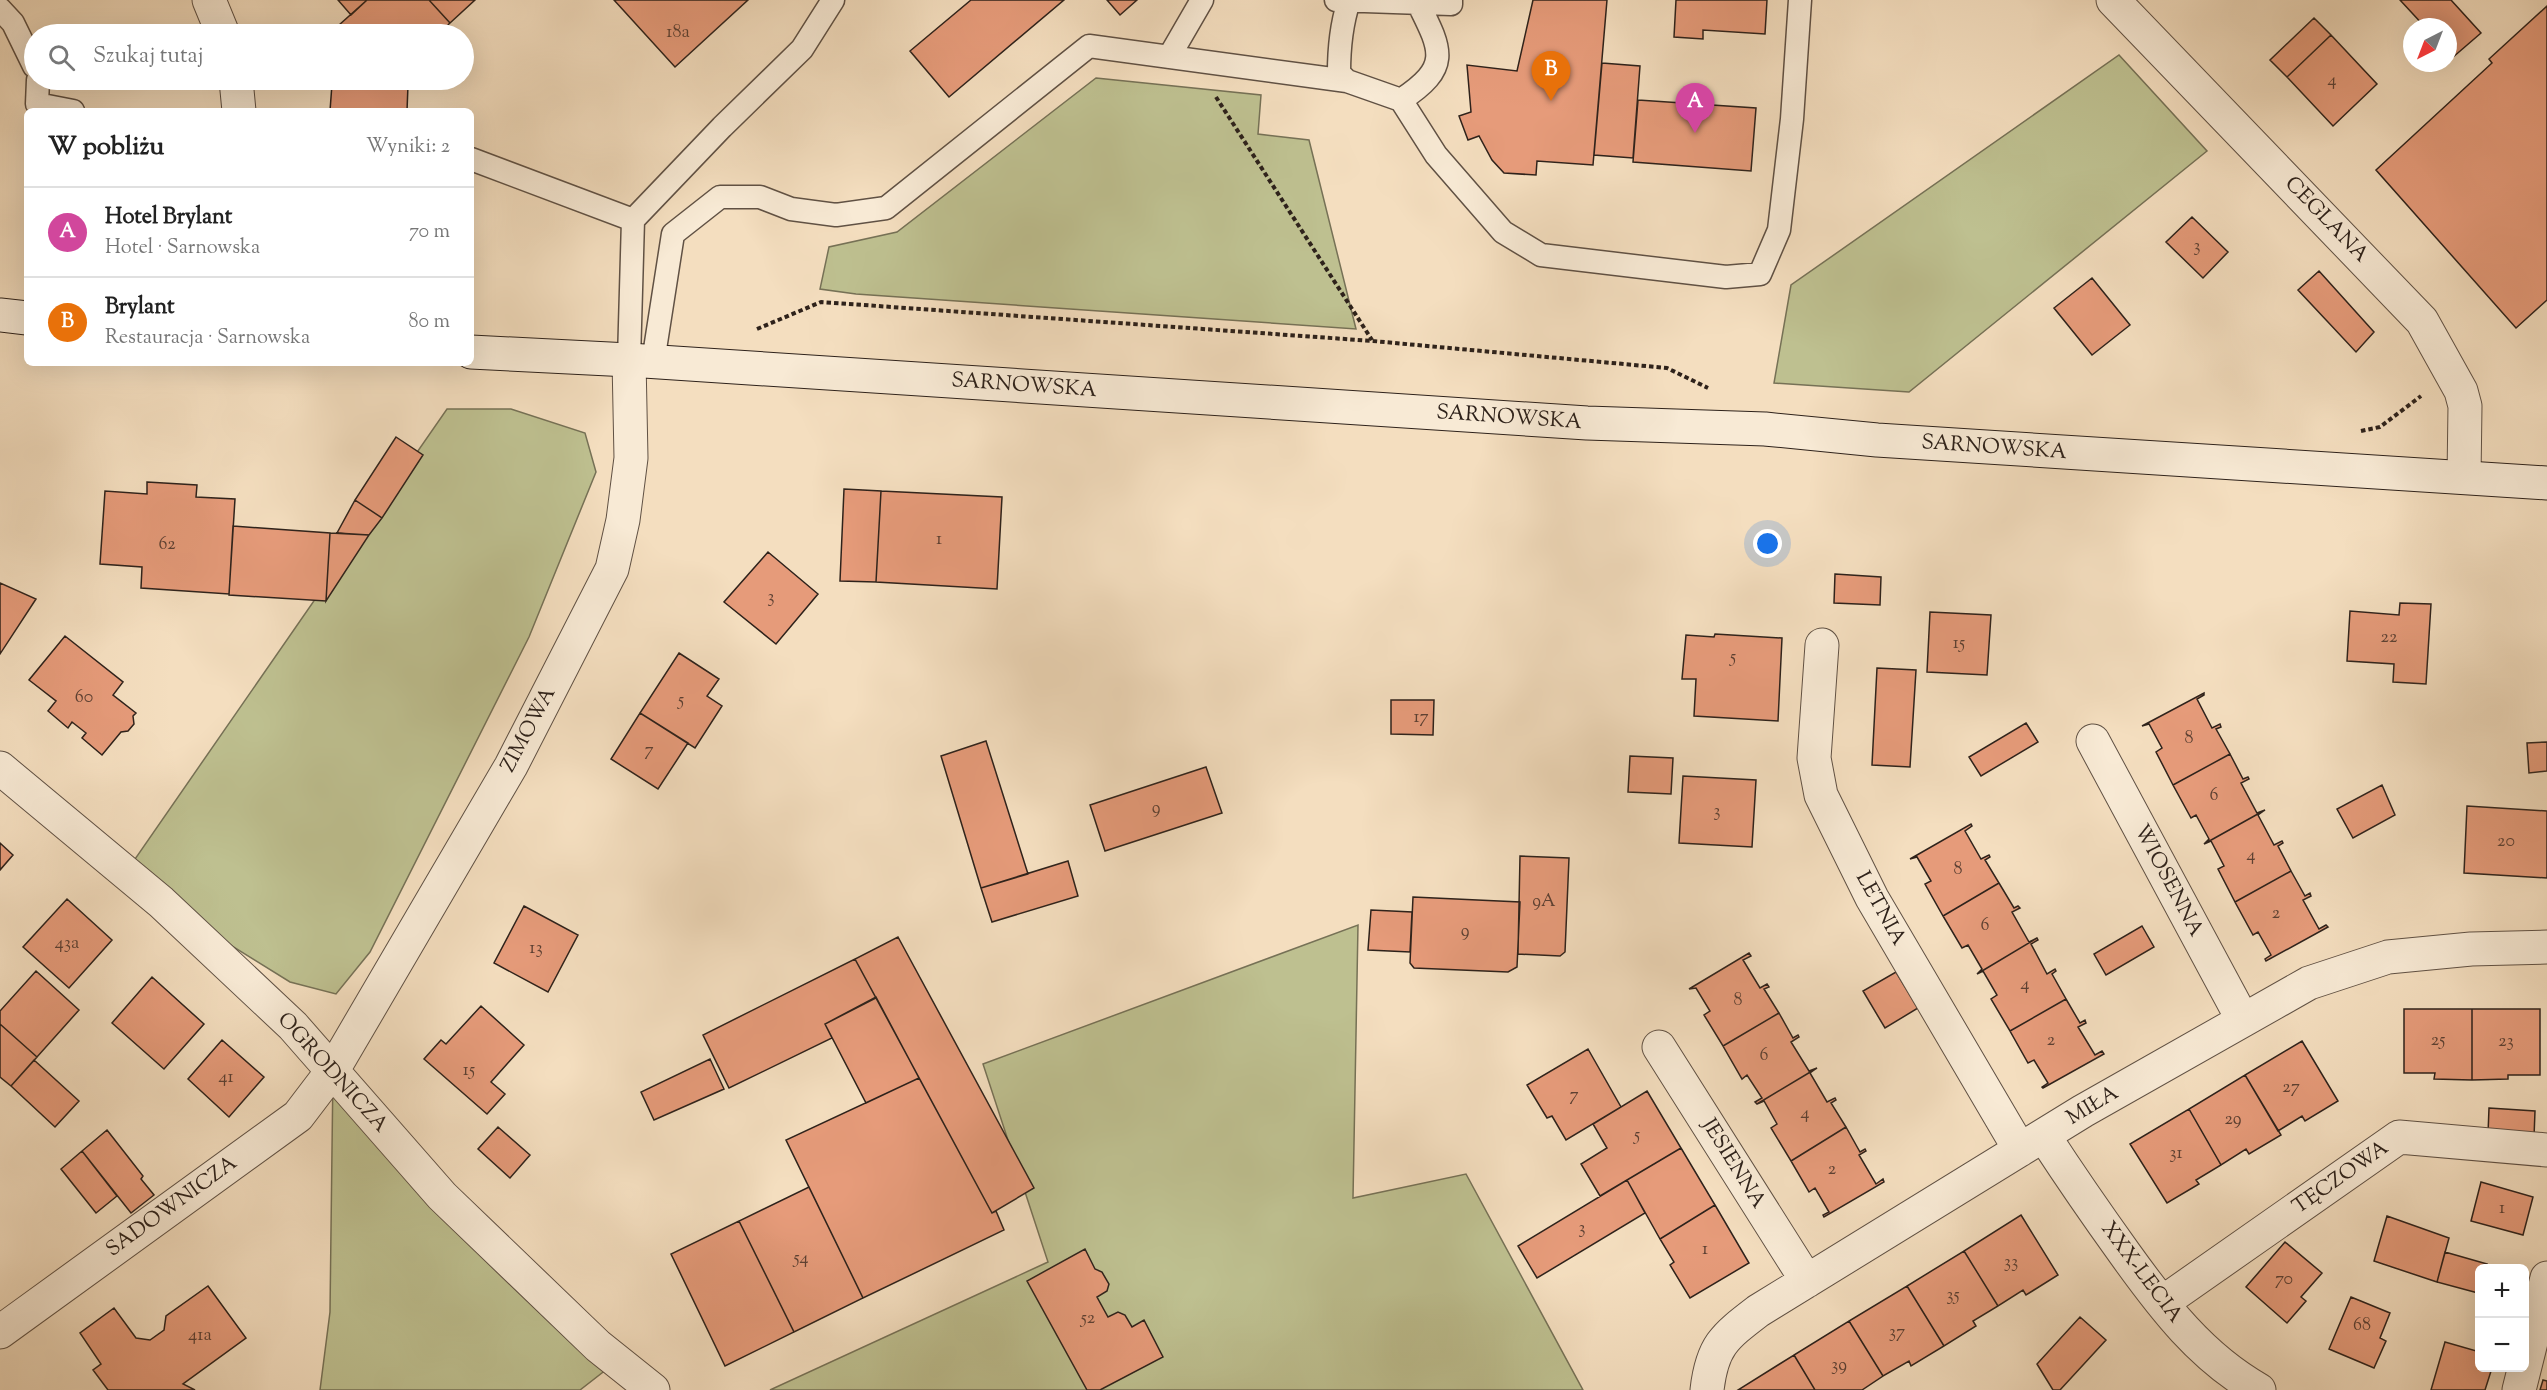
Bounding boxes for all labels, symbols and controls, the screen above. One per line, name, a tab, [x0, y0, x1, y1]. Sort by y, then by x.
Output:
north arrow	[2403, 18, 2457, 72]
house number: 18a	[666, 20, 690, 46]
search box	[24, 24, 474, 90]
icon: search	[45, 41, 78, 74]
text: Szukaj tutaj	[93, 41, 204, 73]
pin: B	[1532, 51, 1570, 101]
house number: 4	[2327, 68, 2337, 94]
pin: A	[1676, 84, 1714, 133]
text: W pobliżu	[48, 129, 164, 166]
text: Wyniki: 2	[366, 133, 450, 162]
street label: CEGLANA	[2277, 170, 2375, 270]
text: Hotel Brylant	[105, 202, 232, 234]
text: A	[59, 218, 76, 247]
text: 70 m	[409, 218, 450, 247]
text: Hotel · Sarnowska	[105, 234, 260, 263]
house number: 3	[2193, 234, 2201, 260]
text: Brylant	[105, 292, 175, 324]
text: B	[61, 308, 74, 337]
text: 80 m	[409, 308, 450, 337]
text: Restauracja · Sarnowska	[105, 324, 310, 353]
street label: SARNOWSKA	[950, 366, 1098, 406]
street label: SARNOWSKA	[1435, 398, 1583, 438]
street label: SARNOWSKA	[1920, 428, 2068, 468]
house number: 1	[936, 527, 942, 553]
your location	[1753, 529, 1782, 558]
house number: 62	[158, 532, 176, 558]
house number: 3	[767, 585, 775, 611]
house number: 22	[2381, 625, 2398, 651]
house number: 15	[1953, 631, 1965, 657]
house number: 5	[1729, 645, 1736, 671]
street label: ZIMOWA	[494, 682, 564, 778]
house number: 60	[75, 685, 93, 711]
house number: 5	[677, 688, 684, 714]
house number: 17	[1413, 705, 1429, 731]
house number: 8	[2185, 726, 2194, 752]
house number: 7	[644, 738, 654, 764]
house number: 6	[2210, 783, 2219, 809]
house number: 9	[1152, 796, 1161, 822]
house number: 3	[1713, 799, 1721, 825]
street label: WIOSENNA	[2126, 819, 2210, 943]
house number: 20	[2497, 829, 2515, 855]
house number: 4	[2246, 843, 2256, 869]
house number: 8	[1954, 857, 1963, 883]
street label: LETNIA	[1847, 866, 1913, 952]
house number: 9A	[1532, 889, 1556, 915]
house number: 2	[2272, 901, 2281, 927]
house number: 6	[1981, 913, 1990, 939]
house number: 9	[1461, 919, 1470, 945]
house number: 43a	[55, 931, 79, 957]
house number: 13	[529, 936, 543, 962]
house number: 4	[2020, 972, 2030, 998]
house number: 8	[1734, 988, 1743, 1014]
street label: OGRODNICZA	[270, 1006, 394, 1140]
house number: 2	[2047, 1028, 2056, 1054]
house number: 25	[2431, 1028, 2445, 1054]
house number: 23	[2498, 1029, 2514, 1055]
house number: 6	[1760, 1043, 1769, 1069]
house number: 15	[463, 1058, 475, 1084]
house number: 41	[218, 1065, 234, 1091]
house number: 27	[2282, 1075, 2300, 1101]
street label: MIŁA	[2061, 1079, 2125, 1133]
house number: 7	[1569, 1083, 1579, 1109]
house number: 4	[1800, 1101, 1810, 1127]
house number: 29	[2224, 1107, 2242, 1133]
street label: JESIENNA	[1693, 1112, 1773, 1215]
house number: 5	[1633, 1123, 1640, 1149]
street label: TĘCZOWA	[2287, 1134, 2395, 1222]
house number: 31	[2169, 1141, 2183, 1167]
street label: SADOWNICZA	[100, 1149, 244, 1265]
house number: 2	[1828, 1157, 1837, 1183]
house number: 1	[2499, 1196, 2505, 1222]
house number: 3	[1578, 1216, 1586, 1242]
street label: XXX-LECIA	[2093, 1216, 2189, 1330]
house number: 1	[1702, 1237, 1708, 1263]
house number: 54	[792, 1246, 809, 1272]
house number: 33	[2004, 1250, 2018, 1276]
map controls	[2475, 1264, 2529, 1372]
button: +	[2475, 1264, 2529, 1318]
house number: 70	[2275, 1267, 2293, 1293]
house number: 35	[1946, 1283, 1960, 1309]
house number: 52	[1080, 1306, 1096, 1332]
house number: 68	[2353, 1313, 2371, 1339]
button: −	[2475, 1318, 2529, 1372]
house number: 37	[1889, 1320, 1905, 1346]
house number: 41a	[188, 1323, 212, 1349]
house number: 39	[1831, 1353, 1847, 1379]

